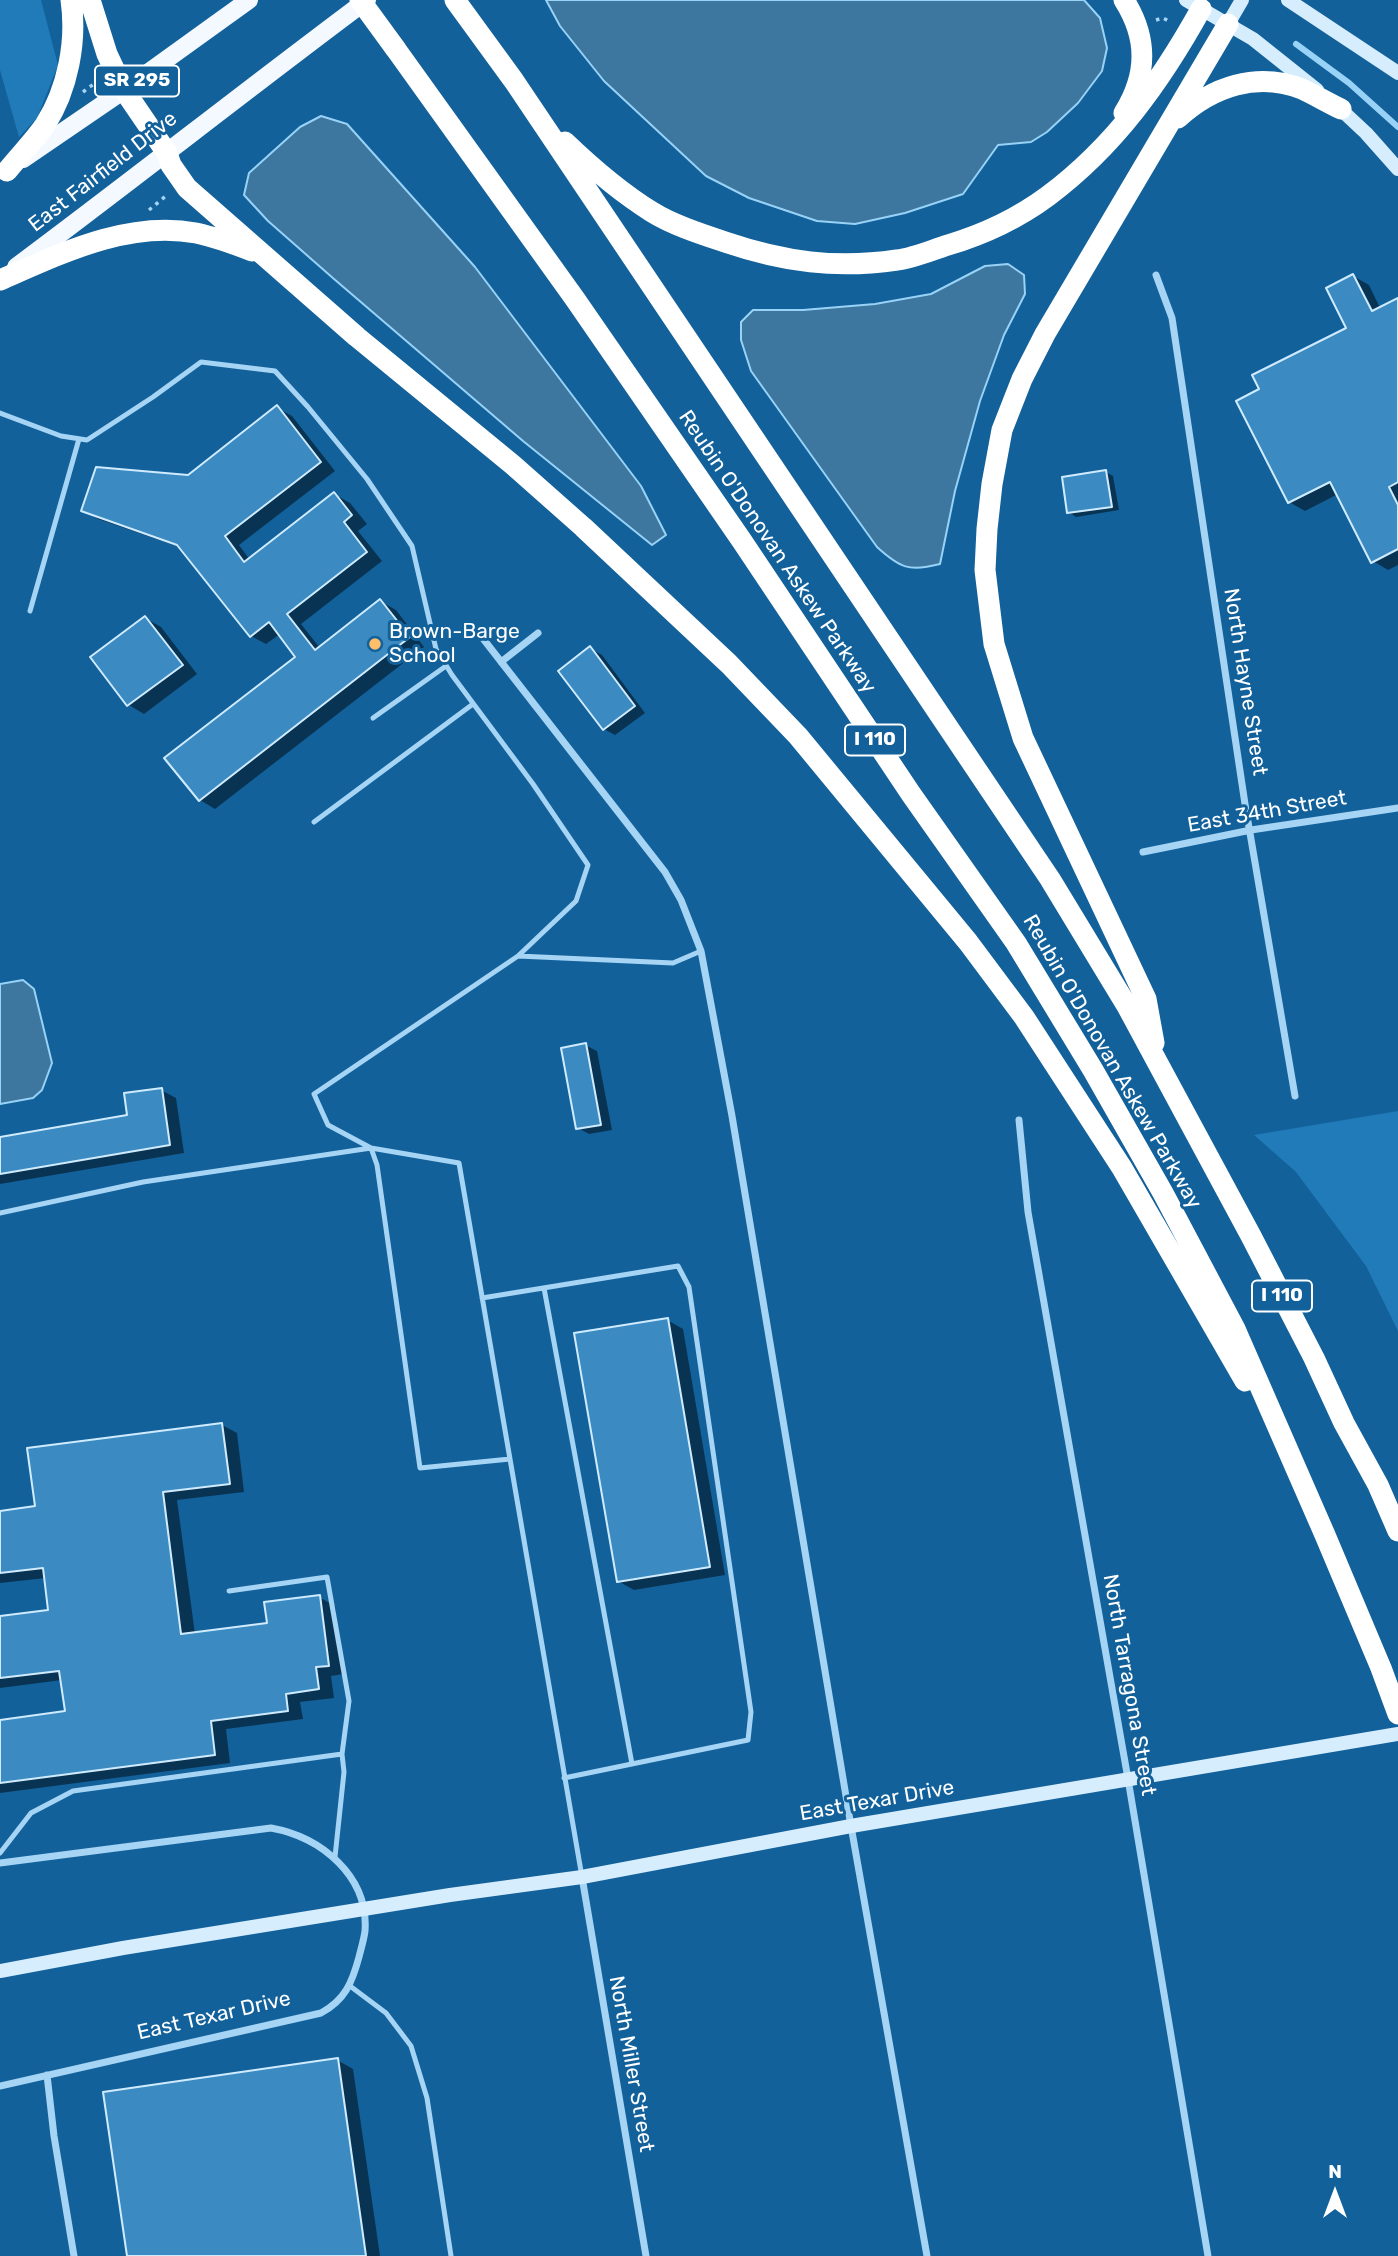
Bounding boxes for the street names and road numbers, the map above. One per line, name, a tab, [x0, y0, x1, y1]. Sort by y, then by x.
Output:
road number: SR 295	[95, 66, 179, 96]
street label: East Fairfield Drive	[24, 106, 182, 238]
street label: Reubin O'Donovan Askew Parkway	[673, 406, 881, 698]
street label: North Hayne Street	[1218, 587, 1272, 777]
road number: I 110	[845, 724, 905, 755]
street label: East 34th Street	[1186, 786, 1348, 838]
street label: Reubin O'Donovan Askew Parkway	[1017, 910, 1207, 1214]
road number: I 110	[1252, 1280, 1312, 1312]
street label: North Tarragona Street	[1097, 1572, 1161, 1798]
street label: East Texar Drive	[798, 1775, 956, 1827]
street label: North Miller Street	[603, 1974, 659, 2154]
street label: East Texar Drive	[135, 1986, 293, 2046]

